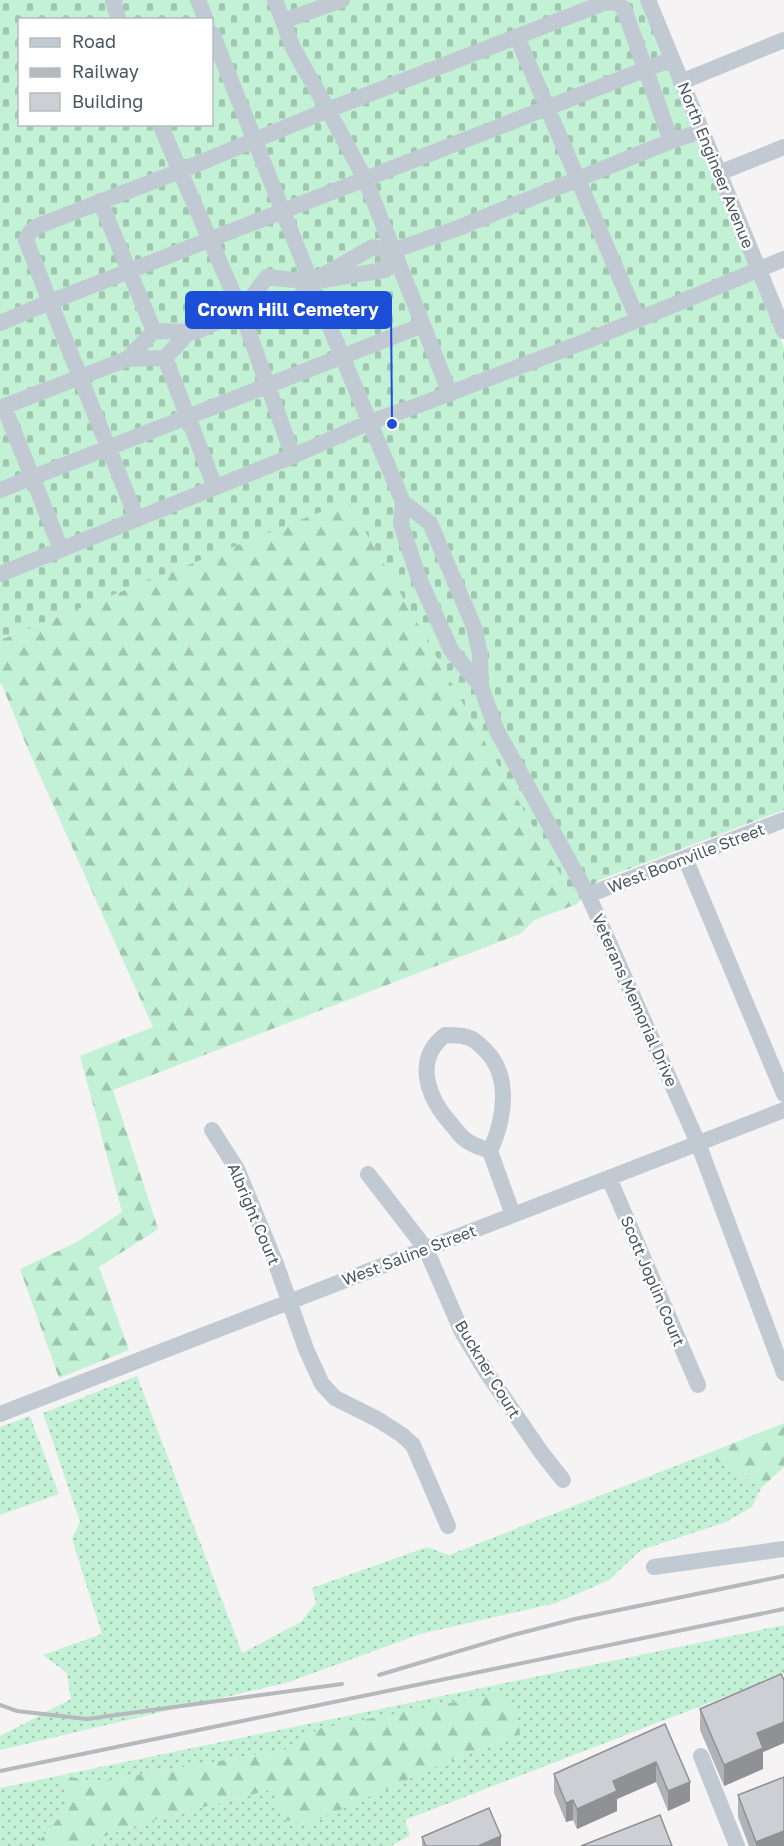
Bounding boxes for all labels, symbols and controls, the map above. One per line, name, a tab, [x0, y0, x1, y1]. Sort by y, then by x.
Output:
legend	[18, 18, 213, 126]
text: Road	[72, 30, 116, 52]
text: Railway	[72, 60, 139, 82]
street label: North Engineer Avenue	[673, 79, 759, 251]
text: Building	[72, 90, 143, 112]
callout: Crown Hill Cemetery	[186, 292, 391, 328]
text: Crown Hill Cemetery	[197, 298, 379, 320]
street label: West Boonville Street	[605, 819, 767, 897]
street label: Veterans Memorial Drive	[588, 910, 682, 1090]
street label: Albright Court	[224, 1160, 284, 1268]
street label: Scott Joplin Court	[616, 1213, 690, 1349]
street label: West Saline Street	[339, 1220, 479, 1290]
street label: Buckner Court	[451, 1316, 525, 1422]

